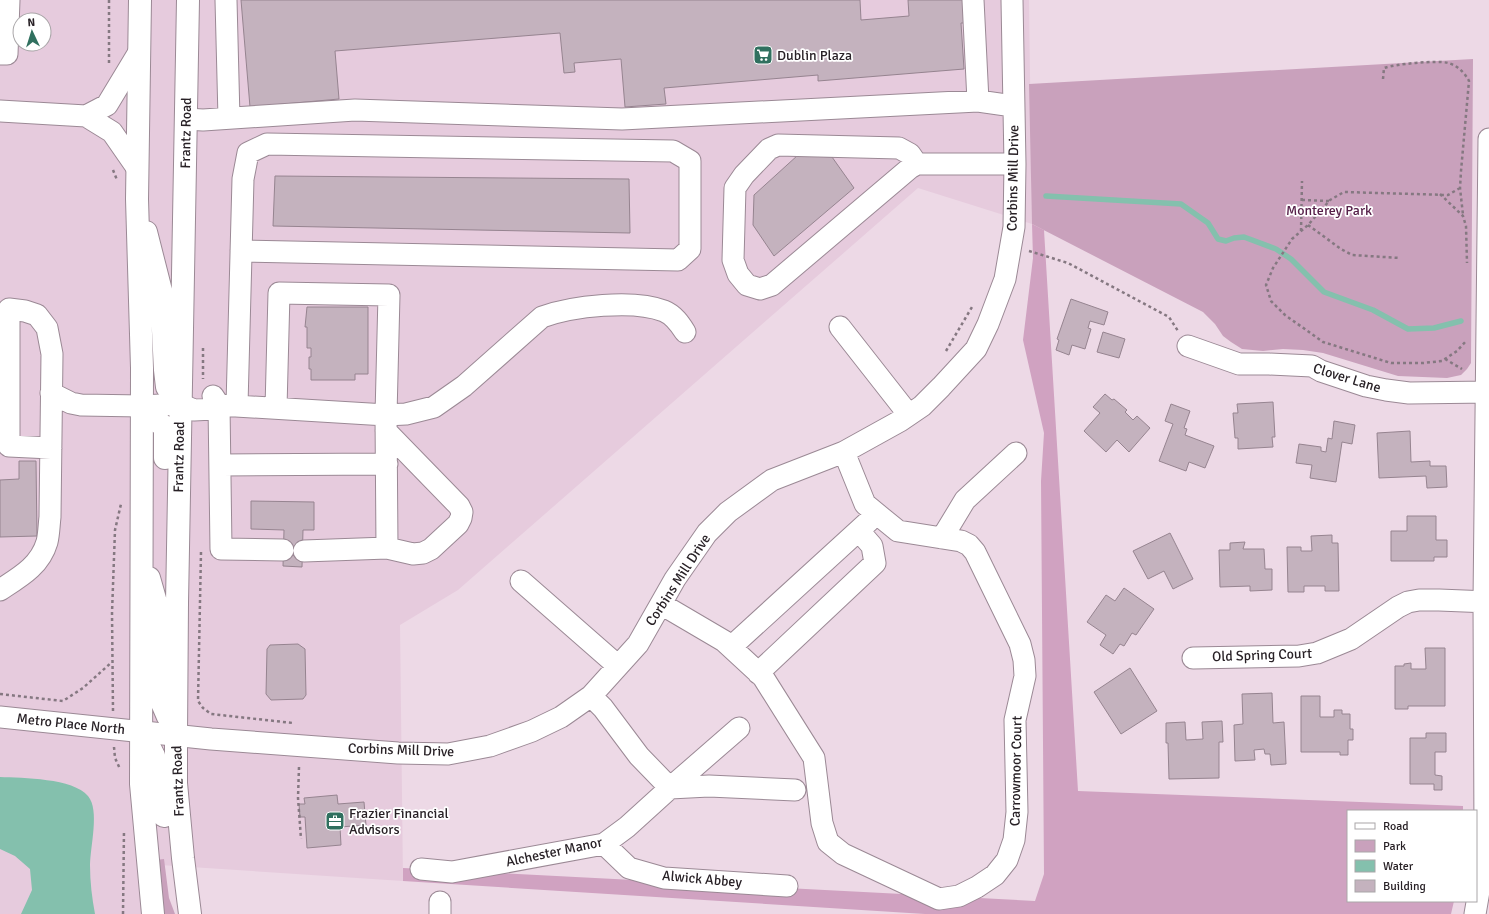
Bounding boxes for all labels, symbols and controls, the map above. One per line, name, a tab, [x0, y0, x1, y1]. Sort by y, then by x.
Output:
north arrow	[12, 12, 52, 52]
text: N	[27, 16, 36, 29]
supermarket icon: Dublin Plaza	[752, 44, 774, 66]
place label: Dublin Plaza	[777, 47, 852, 64]
street label: Frantz Road	[177, 97, 195, 169]
street label: Corbins Mill Drive	[1004, 125, 1022, 231]
park label: Monterey Park	[1286, 202, 1372, 219]
street label: Clover Lane	[1311, 360, 1383, 396]
street label: Frantz Road	[170, 421, 188, 493]
street label: Corbins Mill Drive	[642, 531, 714, 629]
street label: Old Spring Court	[1212, 645, 1312, 665]
street label: Metro Place North	[16, 710, 126, 738]
street label: Carrowmoor Court	[1007, 716, 1025, 826]
street label: Corbins Mill Drive	[348, 740, 454, 760]
street label: Frantz Road	[168, 745, 188, 817]
place label: Frazier Financial Advisors	[349, 805, 449, 838]
office icon: Frazier Financial Advisors	[324, 810, 346, 832]
legend	[1347, 810, 1477, 902]
text: Road	[1383, 819, 1409, 834]
street label: Alchester Manor	[504, 833, 605, 871]
text: Park	[1383, 839, 1406, 854]
text: Water	[1383, 859, 1414, 874]
street label: Alwick Abbey	[661, 867, 743, 891]
text: Building	[1383, 879, 1426, 894]

